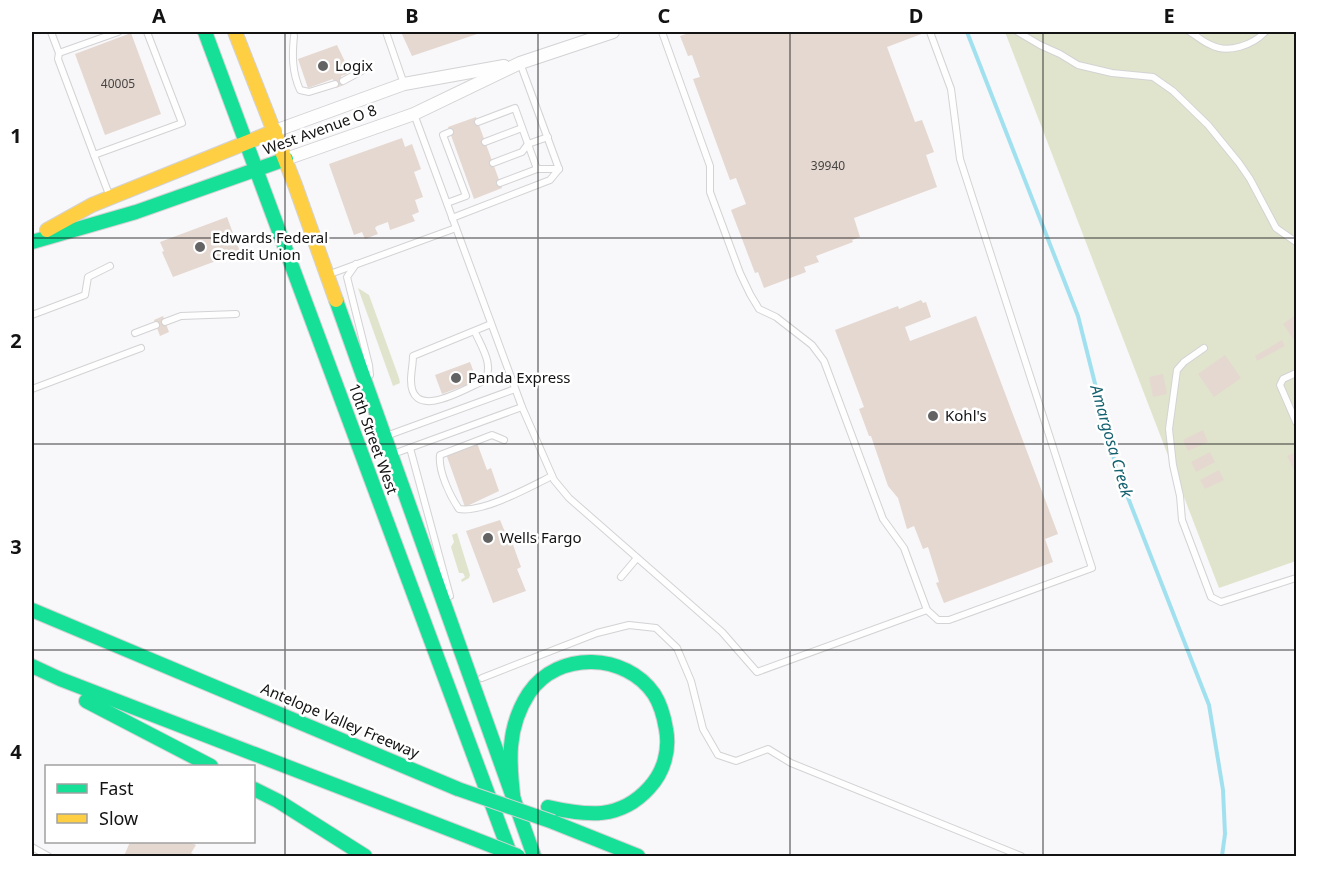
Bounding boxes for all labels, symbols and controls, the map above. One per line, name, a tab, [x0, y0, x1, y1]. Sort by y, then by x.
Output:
text: A	[152, 2, 166, 29]
text: B	[405, 2, 419, 29]
text: C	[658, 2, 671, 29]
text: D	[909, 2, 923, 29]
text: E	[1163, 2, 1175, 29]
place label: Logix	[335, 55, 373, 75]
marker: Logix	[316, 59, 330, 73]
house number: 40005	[101, 75, 135, 92]
street label: West Avenue O 8	[260, 99, 379, 159]
text: 1	[10, 122, 22, 149]
house number: 39940	[811, 157, 845, 174]
place label: Edwards Federal Credit Union	[212, 227, 328, 264]
marker: Edwards Federal Credit Union	[193, 240, 207, 254]
text: 2	[10, 327, 22, 354]
place label: Panda Express	[468, 367, 571, 387]
marker: Panda Express	[449, 371, 463, 385]
street label: 10th Street West	[345, 381, 403, 497]
water label: Amargosa Creek	[1085, 381, 1139, 501]
place label: Kohl's	[945, 405, 987, 425]
marker: Kohl's	[926, 409, 940, 423]
place label: Wells Fargo	[500, 527, 581, 547]
marker: Wells Fargo	[481, 531, 495, 545]
text: 3	[10, 533, 22, 560]
street label: Antelope Valley Freeway	[258, 678, 423, 763]
text: 4	[10, 738, 22, 765]
legend	[45, 765, 255, 843]
text: Fast	[99, 776, 134, 800]
text: Slow	[99, 806, 138, 830]

